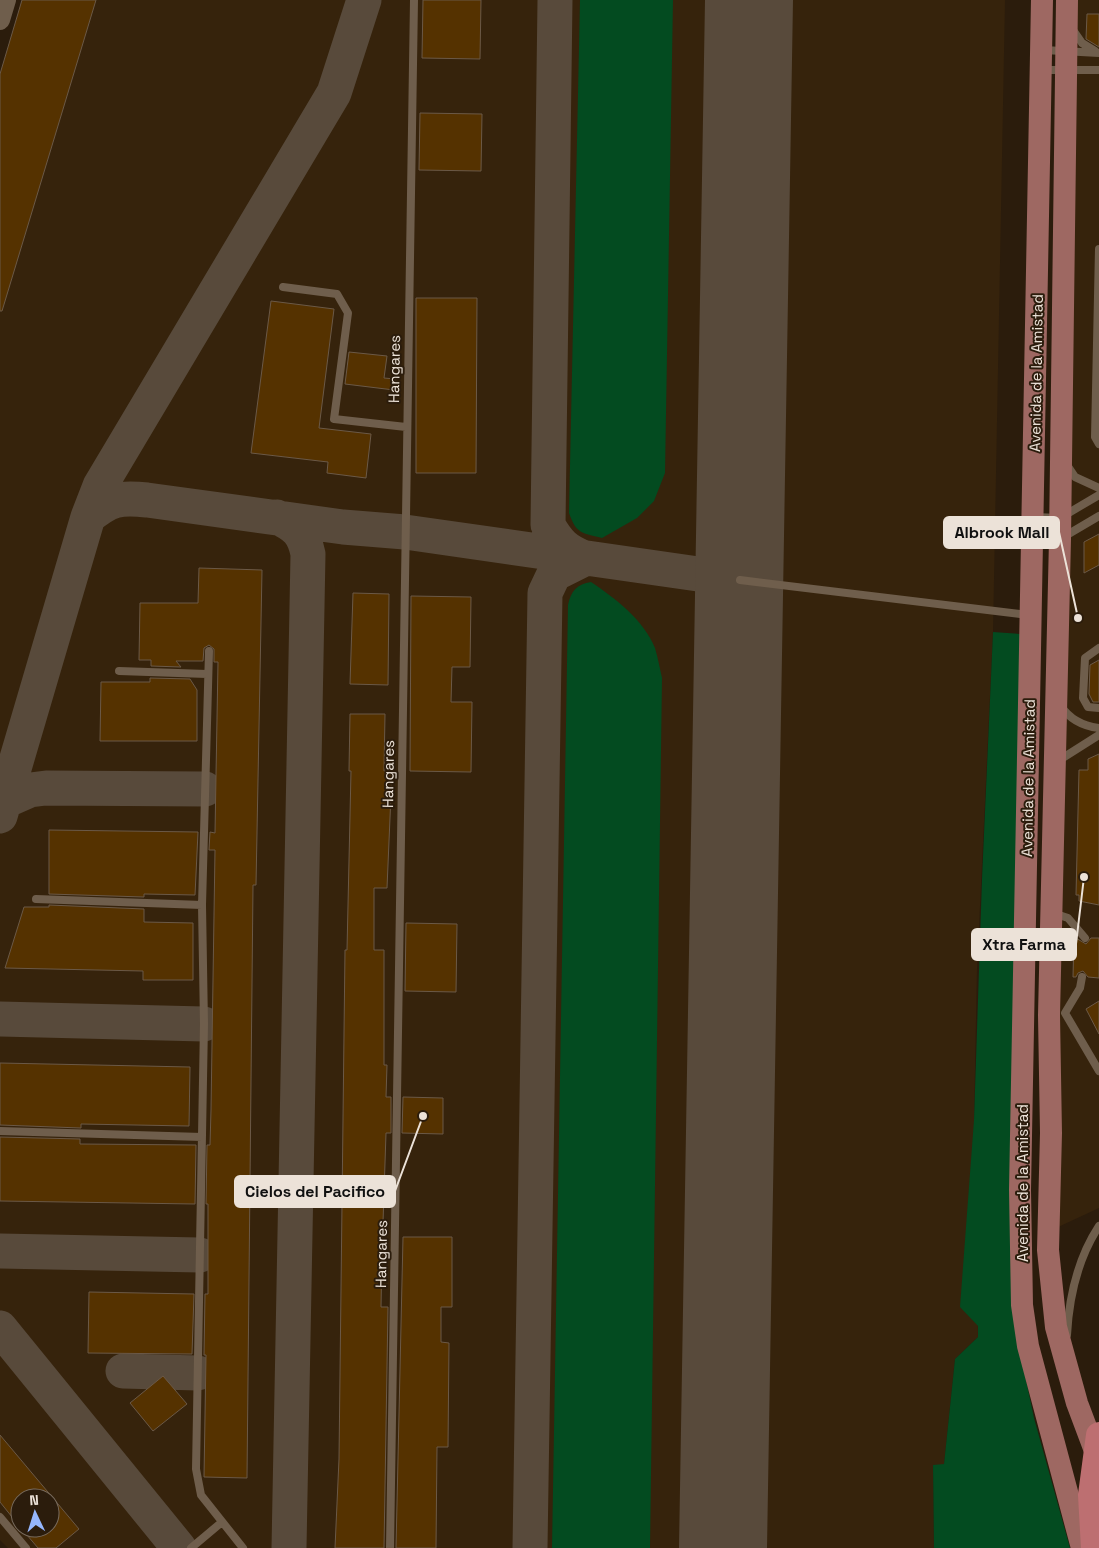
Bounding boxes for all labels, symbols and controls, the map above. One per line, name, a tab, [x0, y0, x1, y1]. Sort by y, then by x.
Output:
street label: Avenida de la Amistad	[1025, 294, 1047, 452]
street label: Hangares	[384, 335, 404, 403]
callout: Albrook Mall	[944, 517, 1059, 548]
text: Albrook Mall	[954, 522, 1050, 543]
street label: Avenida de la Amistad	[1017, 699, 1039, 857]
street label: Hangares	[378, 740, 398, 808]
callout: Xtra Farma	[972, 929, 1076, 960]
text: Xtra Farma	[982, 934, 1066, 955]
street label: Avenida de la Amistad	[1013, 1104, 1032, 1262]
callout: Cielos del Pacifico	[235, 1176, 395, 1207]
text: Cielos del Pacifico	[245, 1181, 385, 1202]
street label: Hangares	[371, 1220, 391, 1288]
north arrow	[10, 1488, 60, 1538]
text: N	[29, 1491, 39, 1509]

